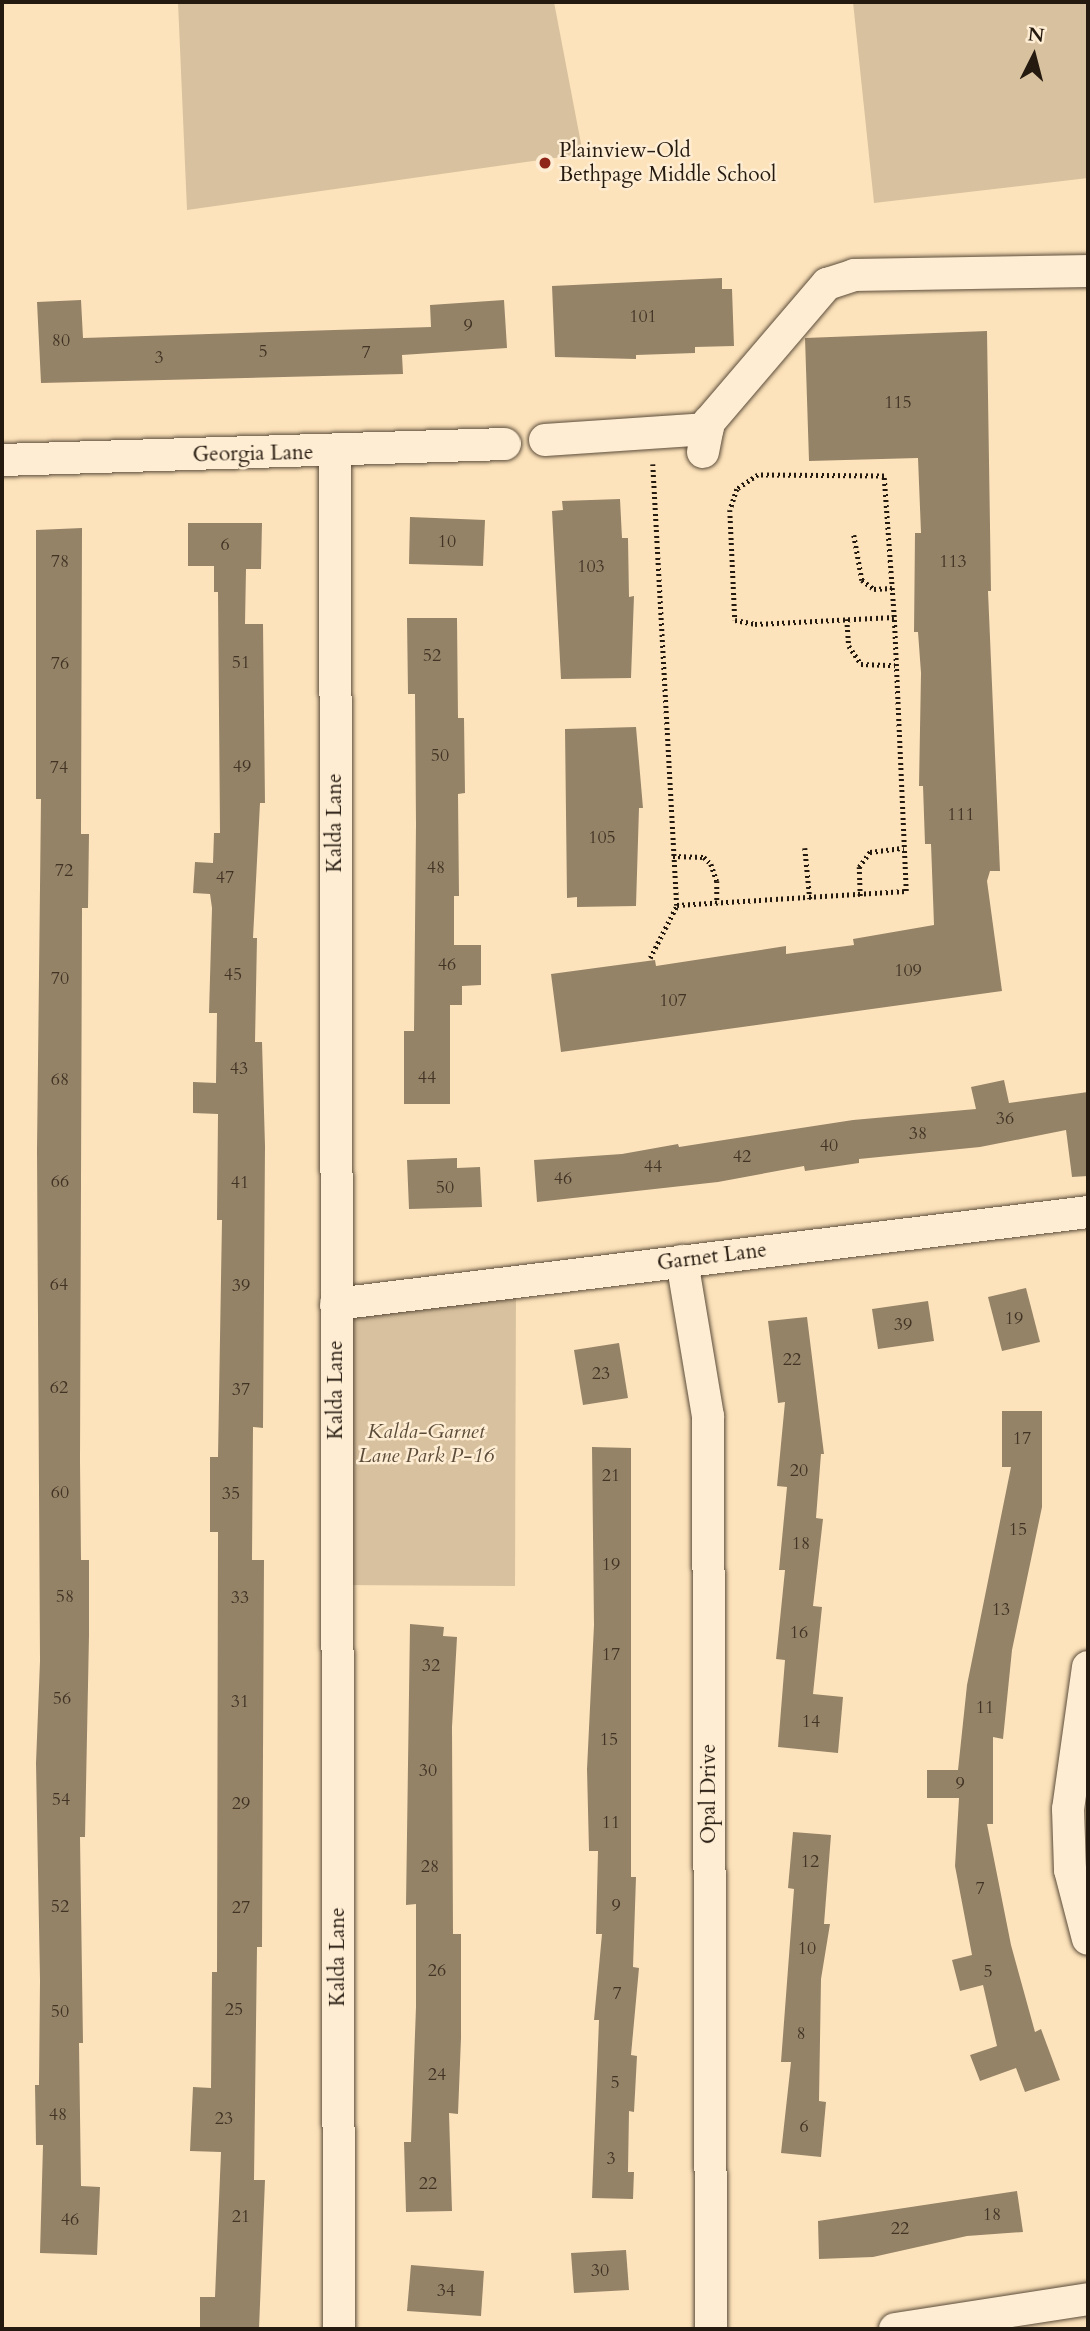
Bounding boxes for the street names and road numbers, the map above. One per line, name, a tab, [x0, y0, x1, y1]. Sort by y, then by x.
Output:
street label: Georgia Lane	[192, 440, 314, 468]
street label: Kalda Lane	[322, 773, 348, 873]
street label: Garnet Lane	[656, 1238, 768, 1276]
street label: Kalda Lane	[323, 1340, 349, 1440]
street label: Opal Drive	[696, 1744, 722, 1844]
street label: Kalda Lane	[325, 1907, 351, 2007]

